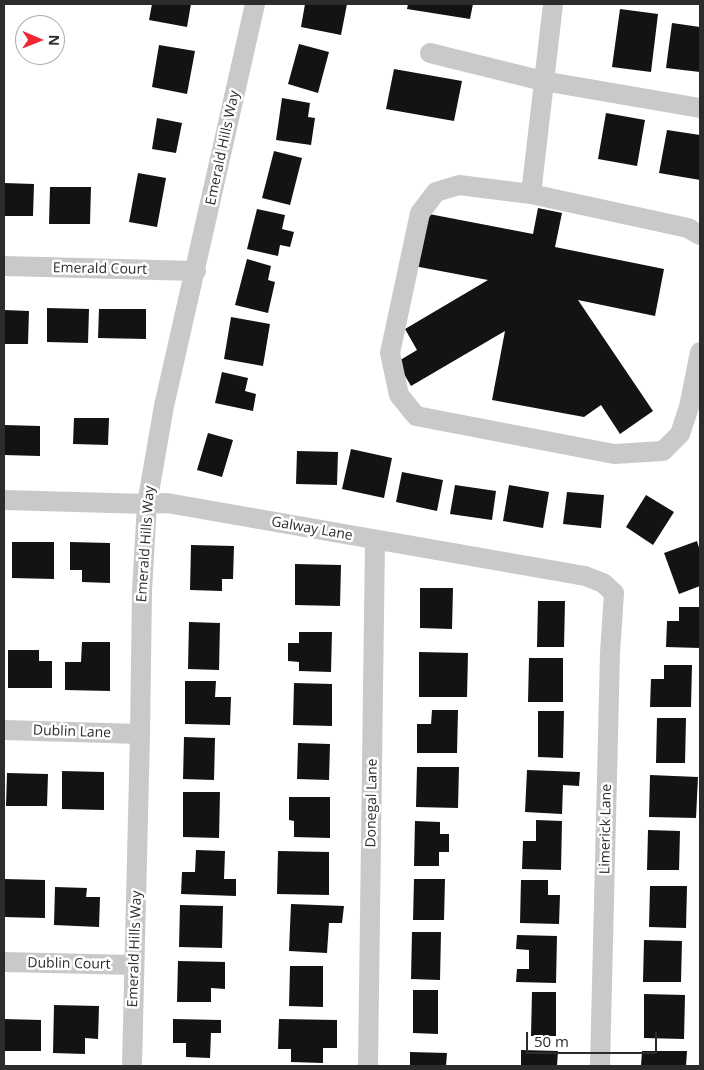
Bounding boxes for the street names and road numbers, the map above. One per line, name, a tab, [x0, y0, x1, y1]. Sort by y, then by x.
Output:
street label: Emerald Hills Way	[203, 89, 243, 207]
street label: Emerald Court	[53, 260, 147, 278]
street label: Emerald Hills Way	[134, 485, 158, 603]
street label: Galway Lane	[270, 514, 354, 544]
street label: Dublin Lane	[33, 722, 111, 742]
street label: Donegal Lane	[363, 758, 381, 848]
street label: Limerick Lane	[597, 784, 615, 874]
street label: Emerald Hills Way	[125, 890, 145, 1008]
street label: Dublin Court	[27, 955, 111, 973]

